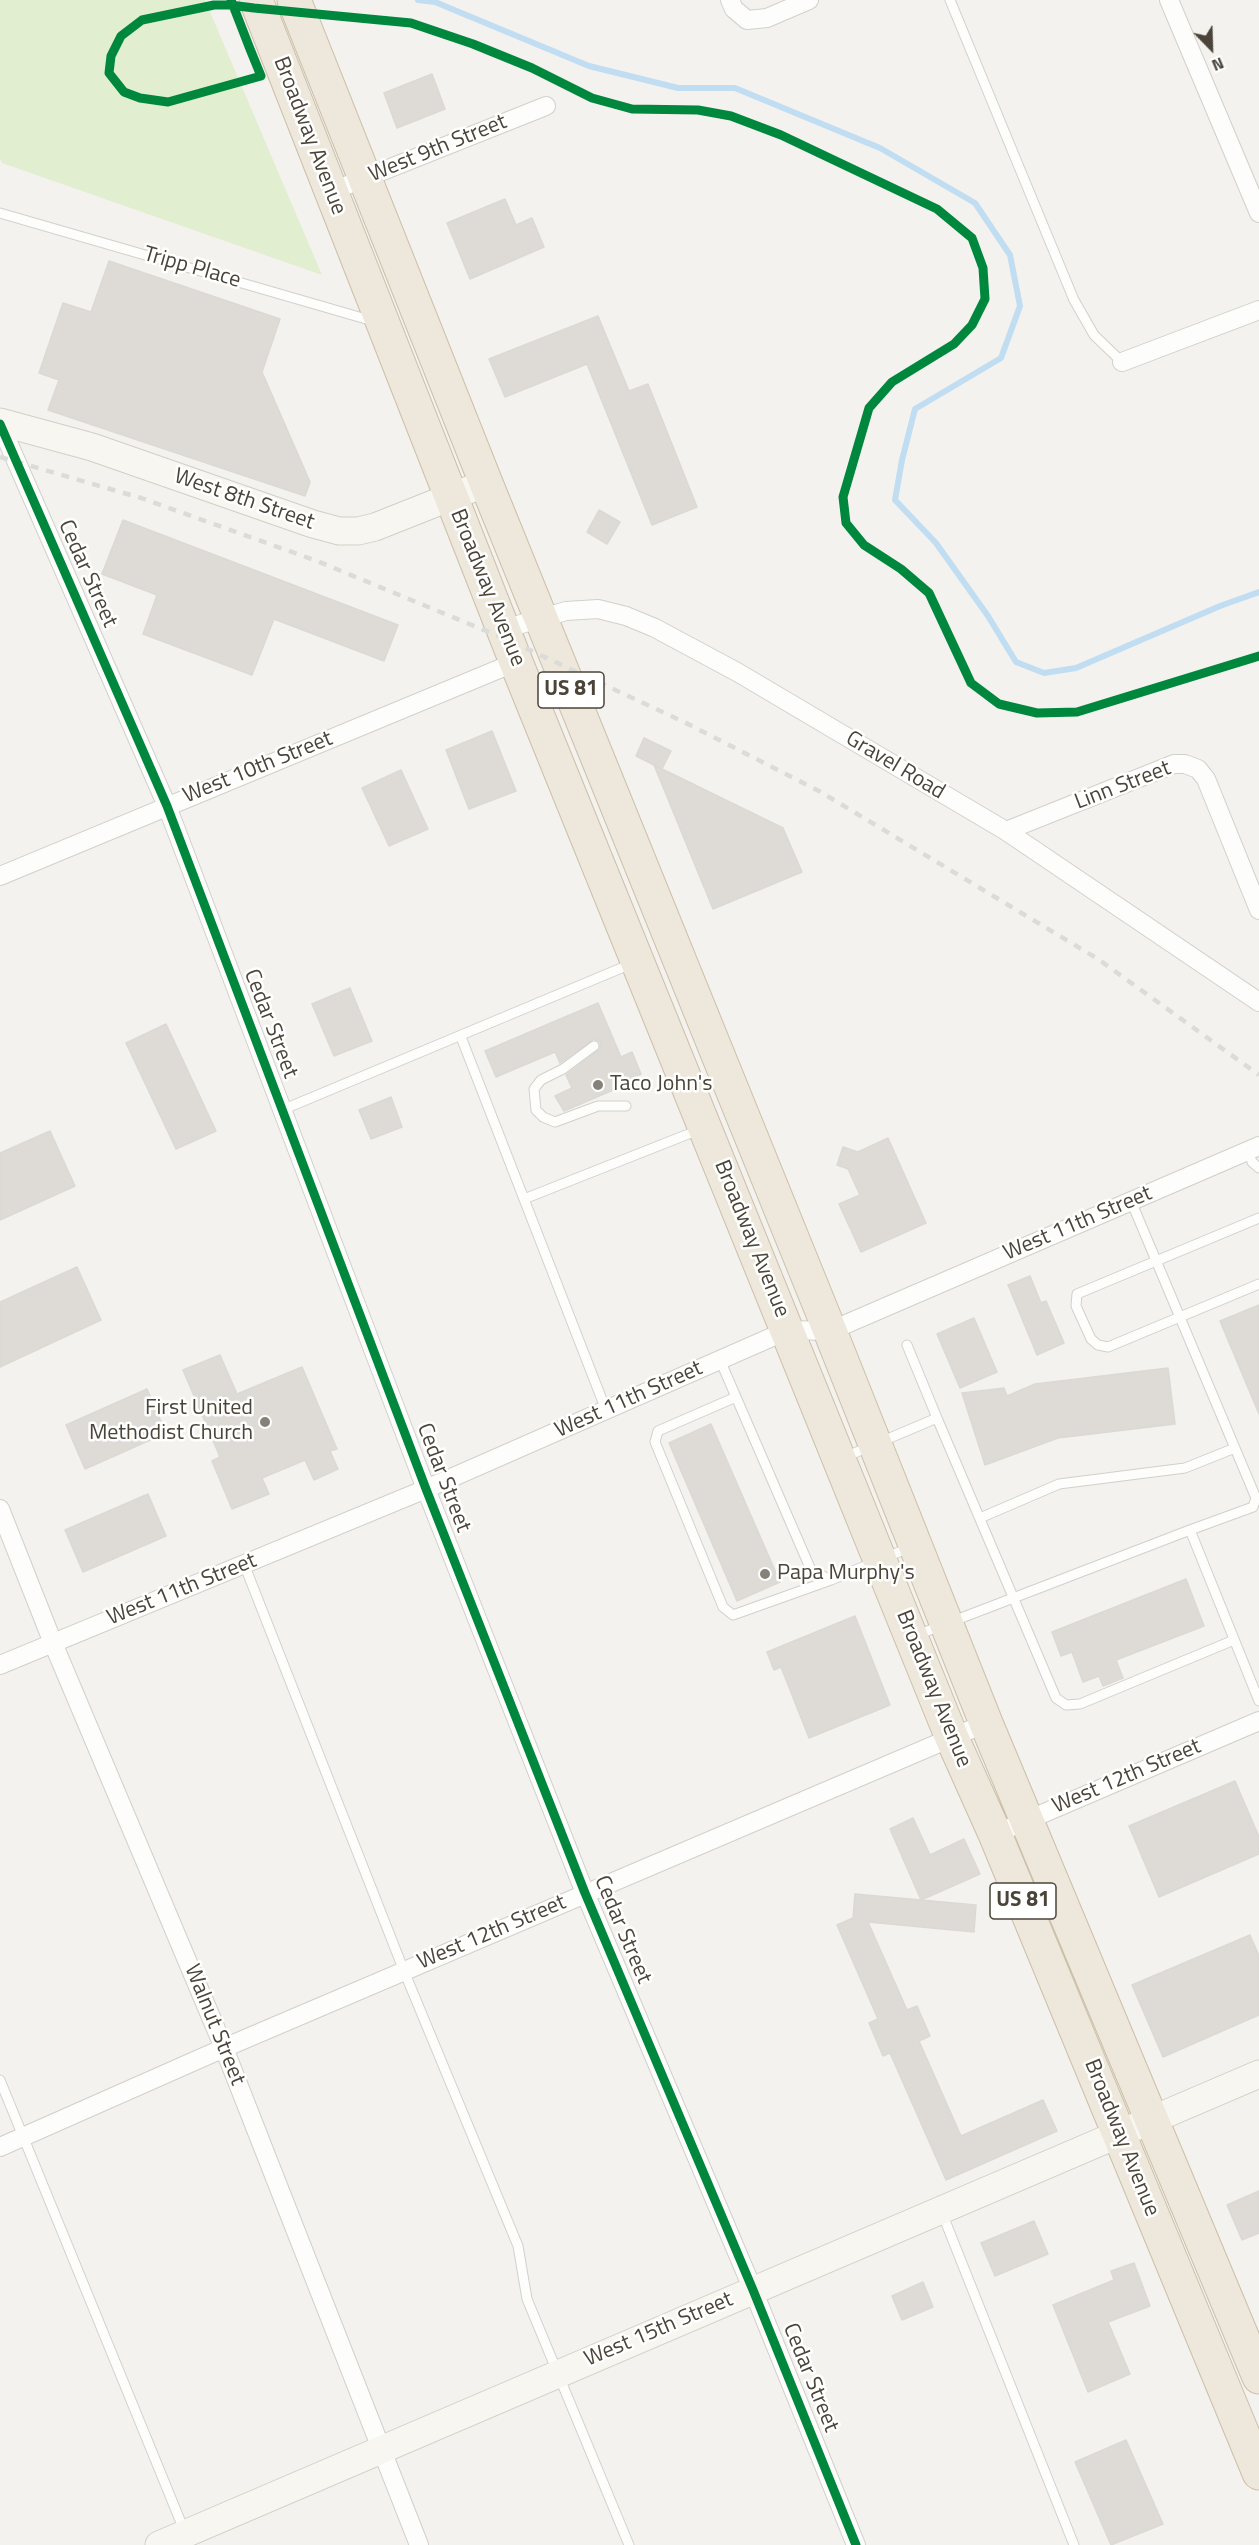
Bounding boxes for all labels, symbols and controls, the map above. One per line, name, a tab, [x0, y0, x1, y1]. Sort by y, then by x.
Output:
north arrow	[1181, 18, 1241, 78]
text: N	[1208, 51, 1228, 78]
street label: Broadway Avenue	[267, 53, 351, 219]
street label: West 9th Street	[365, 109, 511, 189]
street label: Tripp Place	[140, 242, 244, 294]
street label: West 8th Street	[171, 464, 317, 536]
street label: Broadway Avenue	[443, 506, 531, 670]
street label: Cedar Street	[52, 516, 122, 632]
road number: US 81	[538, 672, 604, 708]
street label: West 10th Street	[179, 726, 337, 810]
street label: Gravel Road	[841, 726, 949, 806]
street label: Linn Street	[1071, 756, 1175, 816]
street label: Cedar Street	[237, 966, 303, 1082]
place label: Taco John's	[610, 1072, 712, 1098]
marker: Taco John's	[591, 1078, 605, 1092]
street label: Broadway Avenue	[707, 1157, 795, 1321]
street label: West 11th Street	[1000, 1181, 1156, 1267]
street label: West 11th Street	[551, 1356, 707, 1444]
place label: First United Methodist Church	[89, 1396, 253, 1448]
marker: First United Methodist Church	[258, 1415, 272, 1429]
street label: Cedar Street	[410, 1420, 476, 1536]
street label: West 11th Street	[103, 1548, 261, 1632]
place label: Papa Murphy's	[777, 1561, 915, 1587]
marker: Papa Murphy's	[758, 1567, 772, 1581]
street label: Broadway Avenue	[889, 1607, 977, 1771]
street label: West 12th Street	[1049, 1734, 1205, 1820]
street label: Cedar Street	[587, 1872, 657, 1988]
road number: US 81	[990, 1883, 1056, 1919]
street label: West 12th Street	[414, 1890, 570, 1976]
street label: Walnut Street	[178, 1961, 250, 2089]
street label: Broadway Avenue	[1077, 2056, 1165, 2220]
street label: West 15th Street	[581, 2287, 737, 2373]
street label: Cedar Street	[776, 2320, 844, 2436]

